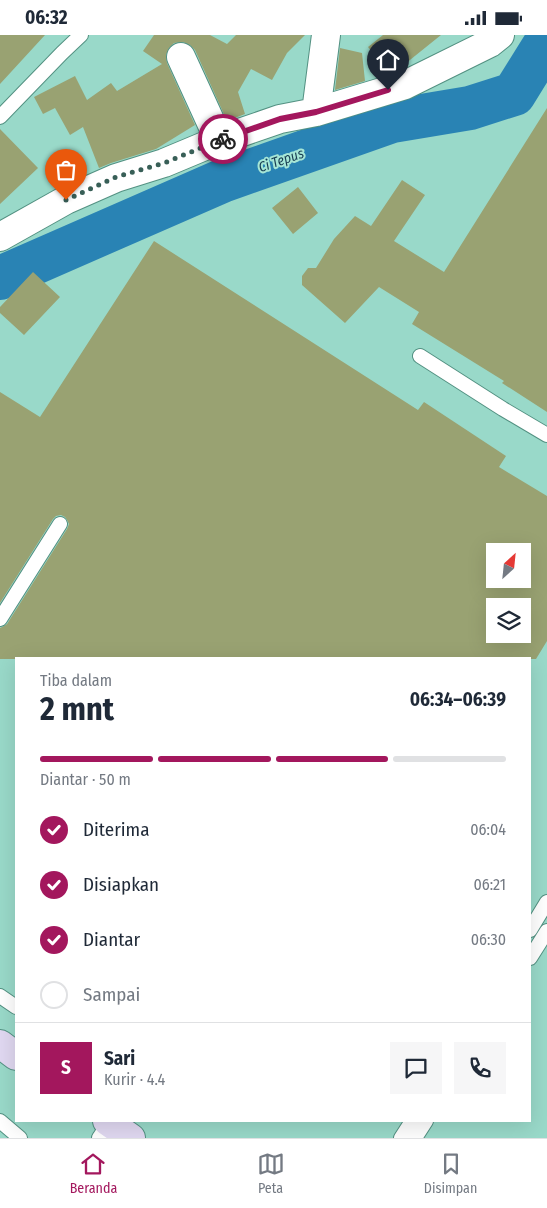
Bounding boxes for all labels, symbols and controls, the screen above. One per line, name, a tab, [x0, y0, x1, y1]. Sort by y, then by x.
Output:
text: 06:32	[25, 6, 68, 29]
pin	[367, 39, 409, 90]
icon: home	[374, 46, 402, 74]
courier	[198, 114, 248, 164]
icon: bike	[209, 125, 237, 153]
water label: Ci Tepus	[256, 145, 306, 176]
pin	[45, 149, 87, 200]
icon: bag	[52, 156, 80, 184]
north arrow	[486, 543, 531, 587]
map controls	[486, 543, 531, 643]
button: layers	[486, 598, 531, 643]
text: Tiba dalam	[40, 671, 112, 690]
text: 06:34–06:39	[410, 688, 506, 711]
text: 2 mnt	[40, 690, 114, 728]
text: Diantar · 50 m	[40, 770, 131, 789]
icon: check	[40, 816, 68, 844]
text: Diterima	[83, 818, 149, 841]
text: 06:04	[470, 820, 506, 839]
icon: check	[40, 871, 68, 899]
text: Disiapkan	[83, 873, 159, 896]
text: 06:21	[473, 875, 506, 894]
icon: check	[40, 926, 68, 954]
text: Diantar	[83, 928, 140, 951]
text: 06:30	[471, 930, 506, 949]
text: Sampai	[83, 983, 140, 1006]
button: chat	[390, 1042, 442, 1094]
button: phone	[454, 1042, 506, 1094]
text: Sari	[104, 1047, 135, 1070]
text: S	[61, 1056, 71, 1079]
text: Kurir · 4.4	[104, 1070, 165, 1089]
tab: Beranda	[70, 1150, 117, 1197]
tab: Peta	[257, 1150, 285, 1197]
tab: Disimpan	[424, 1150, 477, 1197]

